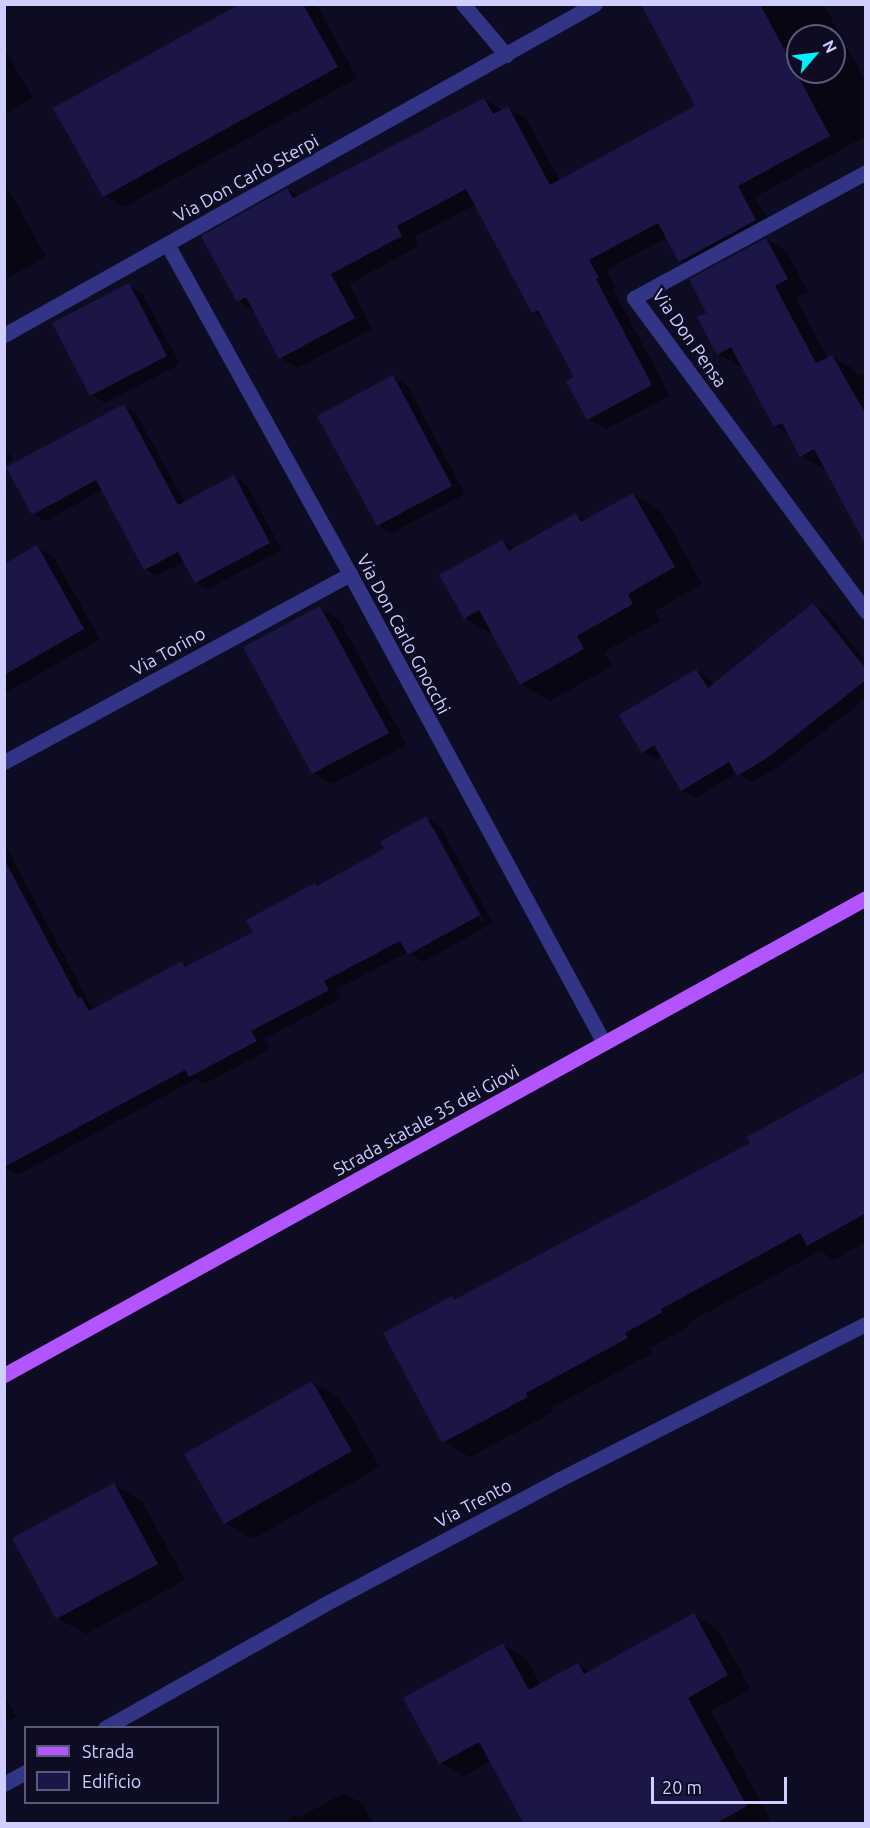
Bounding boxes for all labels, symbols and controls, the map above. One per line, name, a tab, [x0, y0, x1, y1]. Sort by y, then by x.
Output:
north arrow	[786, 24, 846, 84]
text: N	[819, 37, 841, 56]
street label: Via Don Carlo Sterpi	[170, 129, 322, 227]
street label: Via Don Pensa	[648, 285, 732, 391]
street label: Via Don Carlo Gnocchi	[353, 550, 455, 718]
street label: Via Torino	[127, 622, 209, 680]
street label: Strada statale 35 dei Giovi	[329, 1060, 523, 1180]
street label: Via Trento	[431, 1474, 515, 1532]
legend	[24, 1726, 219, 1804]
text: Strada	[82, 1741, 134, 1761]
scale bar	[654, 1765, 790, 1803]
text: Edificio	[82, 1771, 141, 1791]
text: 20 m	[662, 1777, 702, 1797]

